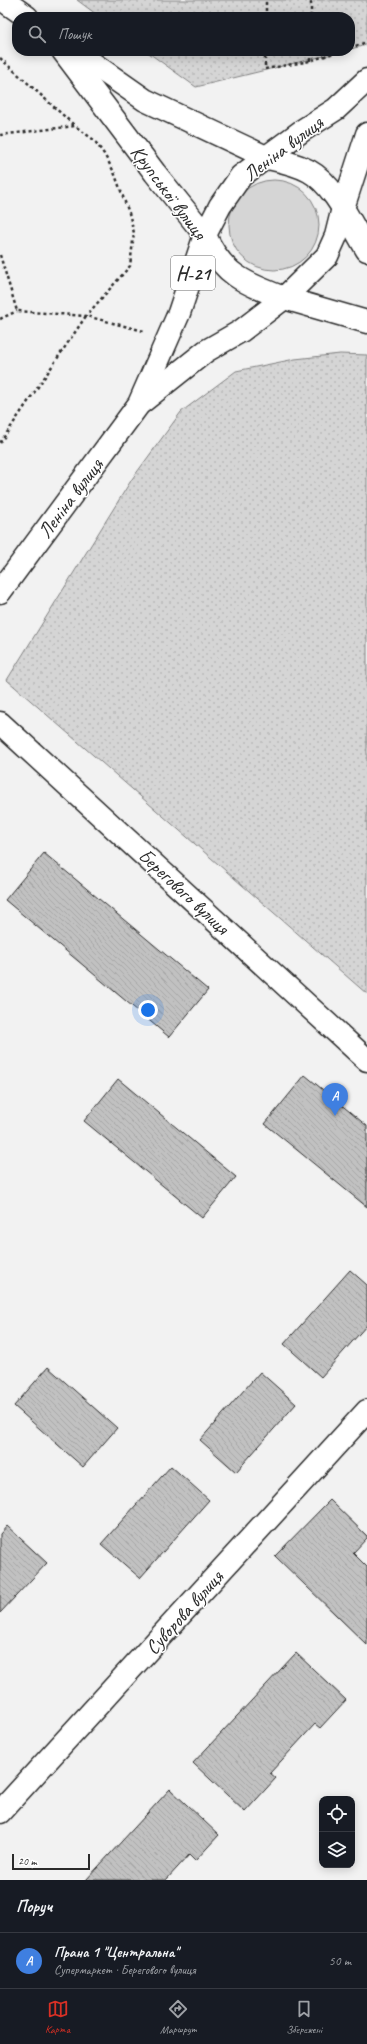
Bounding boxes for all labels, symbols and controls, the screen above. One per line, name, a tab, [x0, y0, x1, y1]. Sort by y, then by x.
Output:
search box	[12, 12, 355, 56]
icon: search	[26, 23, 48, 45]
text: Пошук	[58, 25, 91, 44]
street label: Леніна вулиця	[238, 110, 329, 187]
street label: Крупської вулиця	[125, 140, 213, 246]
road number: Н-21	[171, 256, 215, 290]
street label: Леніна вулиця	[32, 453, 109, 543]
street label: Берегового вулиця	[133, 843, 236, 941]
your location	[138, 1000, 158, 1020]
pin: A	[322, 1083, 348, 1116]
street label: Суворова вулиця	[140, 1564, 229, 1660]
map controls	[319, 1796, 355, 1868]
button: locate	[319, 1796, 355, 1832]
button: layers	[319, 1832, 355, 1868]
scale bar	[12, 1852, 90, 1871]
text: 20 m	[18, 1854, 37, 1868]
text: Поруч	[16, 1896, 52, 1917]
text: Прана 1 "Центральна"	[54, 1943, 178, 1962]
text: A	[26, 1953, 32, 1969]
text: 50 m	[329, 1953, 351, 1969]
text: Супермаркет · Берегового вулиця	[54, 1962, 196, 1978]
tab: Карта	[45, 1998, 70, 2036]
tab: Маршрут	[160, 1998, 196, 2036]
tab: Збережені	[286, 1998, 322, 2036]

